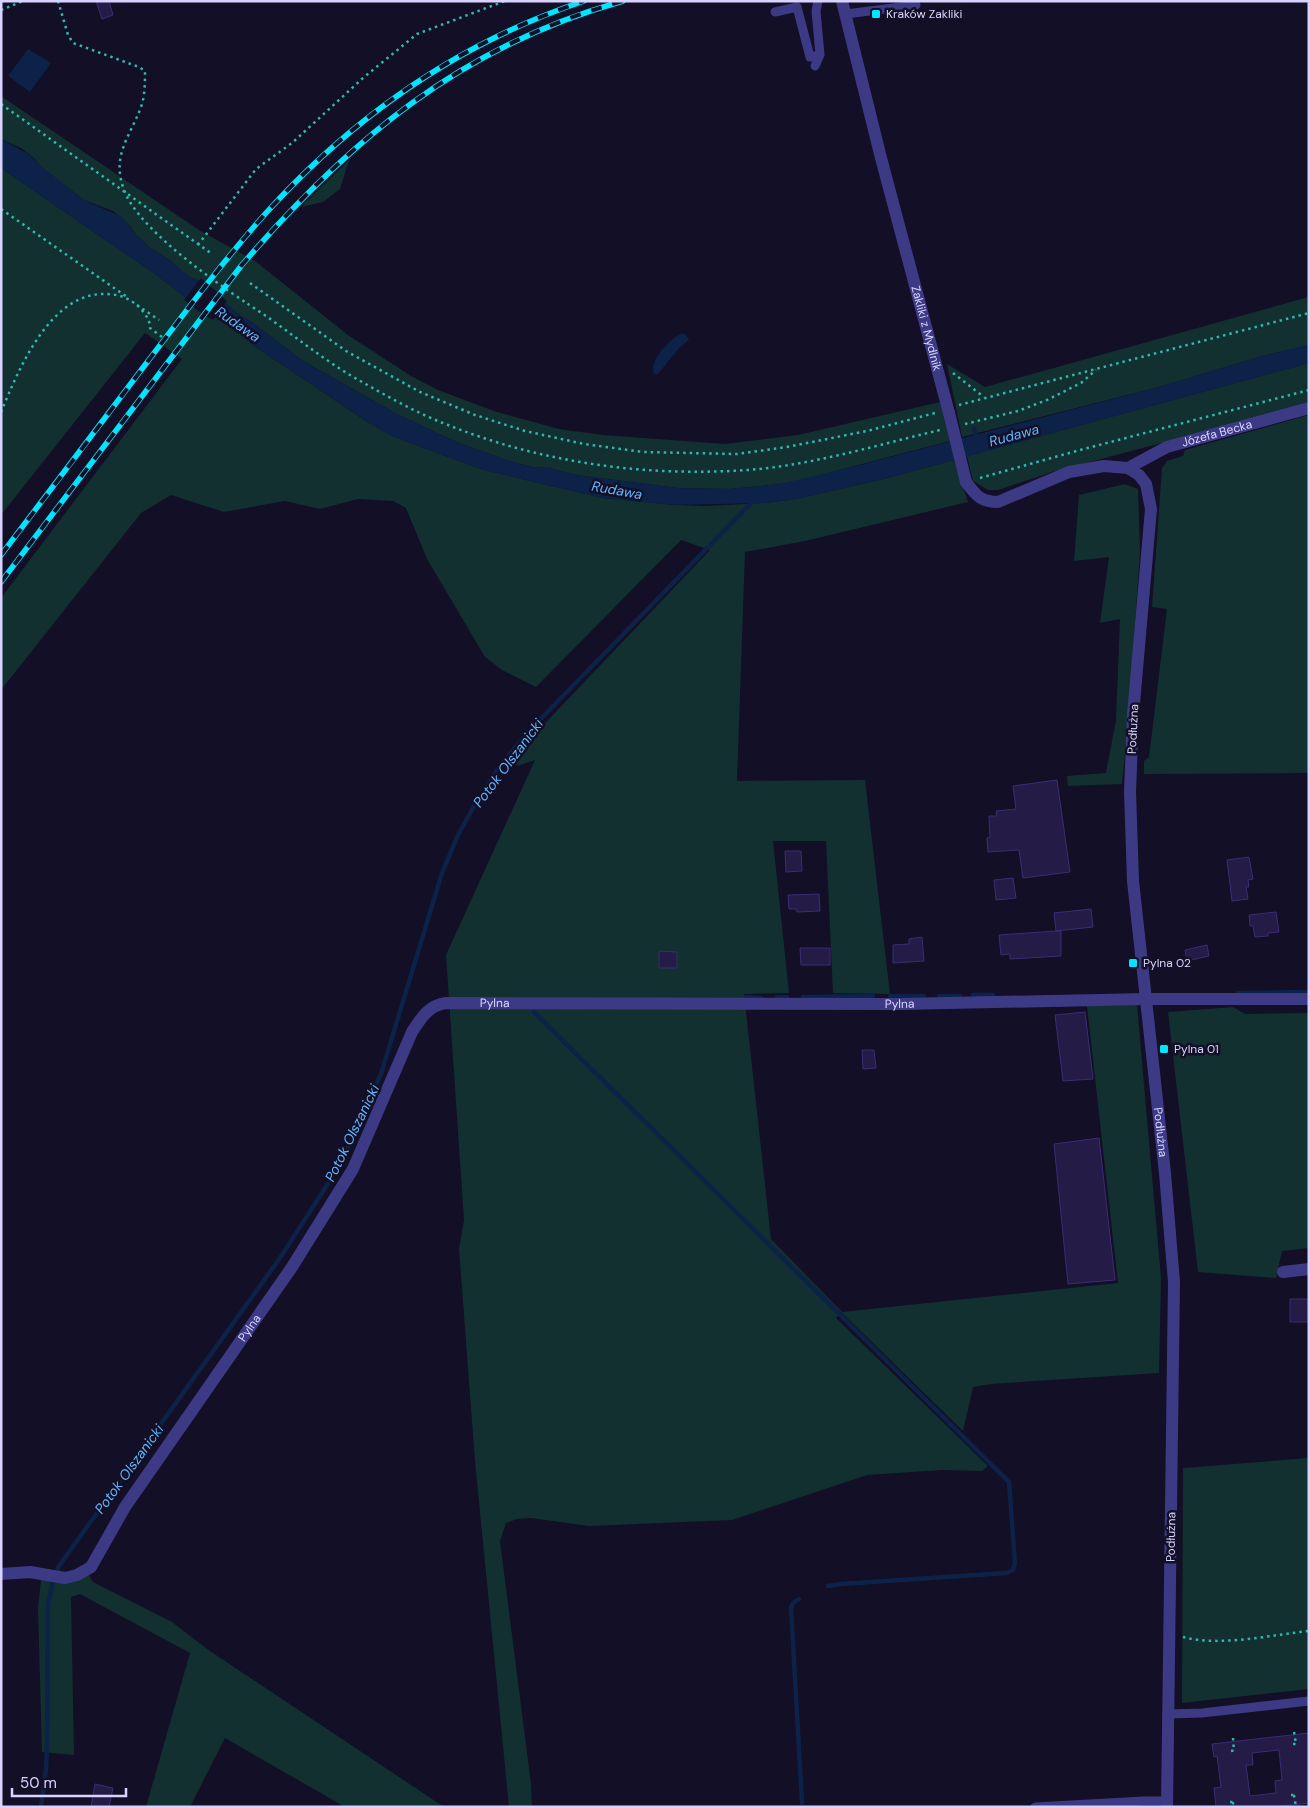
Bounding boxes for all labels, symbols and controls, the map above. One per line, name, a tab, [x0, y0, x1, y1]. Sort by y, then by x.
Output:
place label: Kraków Zakliki	[886, 6, 963, 22]
marker: Kraków Zakliki	[870, 8, 882, 20]
street label: Zakliki z Mydlnik	[907, 284, 945, 373]
water label: Rudawa	[212, 302, 264, 346]
street label: Józefa Becka	[1180, 416, 1254, 451]
water label: Rudawa	[987, 420, 1041, 450]
water label: Rudawa	[590, 477, 644, 503]
street label: Podłużna	[1124, 704, 1142, 754]
water label: Potok Olszanicki	[469, 715, 547, 811]
place label: Pylna 02	[1143, 955, 1191, 971]
marker: Pylna 02	[1127, 957, 1139, 969]
street label: Pylna	[480, 995, 509, 1011]
street label: Pylna	[885, 996, 915, 1012]
place label: Pylna 01	[1174, 1041, 1219, 1057]
marker: Pylna 01	[1158, 1043, 1170, 1055]
water label: Potok Olszanicki	[321, 1081, 384, 1185]
street label: Podłużna	[1150, 1106, 1171, 1158]
street label: Pylna	[234, 1311, 265, 1345]
water label: Potok Olszanicki	[91, 1420, 168, 1517]
street label: Podłużna	[1163, 1512, 1179, 1562]
scale bar	[12, 1766, 126, 1798]
text: 50 m	[20, 1773, 57, 1793]

